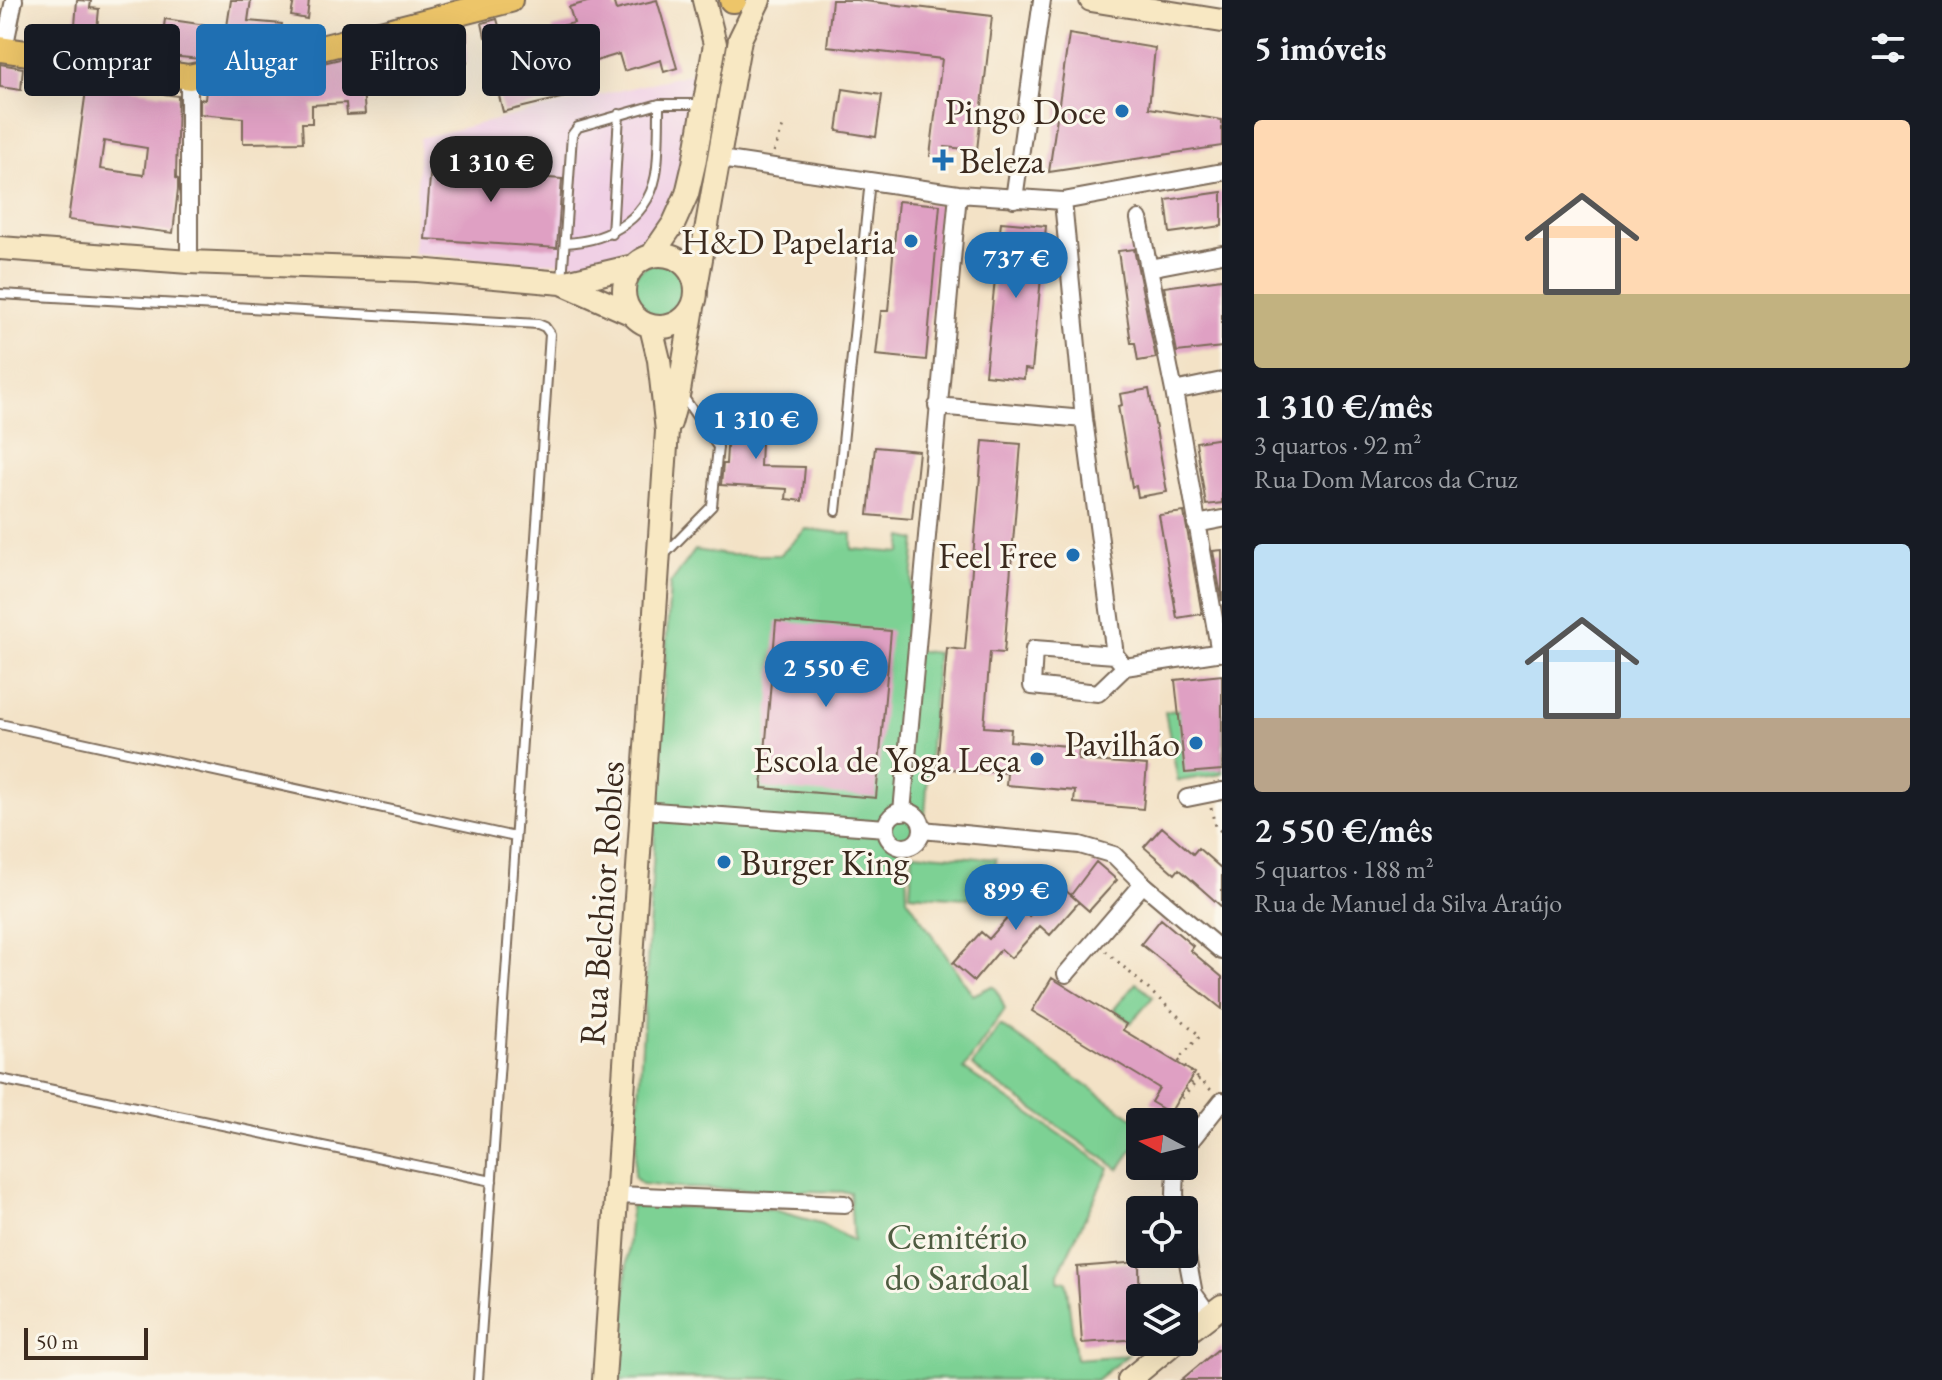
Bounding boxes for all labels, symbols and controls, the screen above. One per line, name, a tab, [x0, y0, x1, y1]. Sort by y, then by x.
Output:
chip: Comprar	[24, 24, 180, 96]
chip: Alugar	[196, 24, 326, 96]
chip: Filtros	[342, 24, 466, 96]
chip: Novo	[482, 24, 600, 96]
text: 5 imóveis	[1254, 26, 1386, 70]
icon: filters	[1866, 26, 1910, 70]
place label: Pingo Doce	[945, 88, 1106, 135]
marker: Pingo Doce	[1113, 102, 1131, 120]
pin: 1 310 €	[417, 136, 565, 204]
place label: Beleza	[959, 137, 1045, 184]
text: 1 310 €	[448, 145, 534, 179]
marker: Beleza	[934, 151, 952, 169]
icon: home	[1510, 172, 1654, 316]
place label: H&D Papelaria	[681, 218, 896, 265]
marker: H&D Papelaria	[902, 232, 920, 250]
pin: 737 €	[960, 232, 1072, 300]
text: 737 €	[983, 241, 1049, 275]
text: 1 310 €/mês	[1254, 384, 1433, 428]
pin: 1 310 €	[682, 393, 830, 461]
text: 1 310 €	[713, 402, 799, 436]
text: 3 quartos · 92 m²	[1254, 428, 1421, 462]
text: Rua Dom Marcos da Cruz	[1254, 462, 1518, 496]
place label: Feel Free	[938, 532, 1057, 579]
marker: Feel Free	[1064, 546, 1082, 564]
icon: home	[1510, 596, 1654, 740]
pin: 2 550 €	[752, 641, 900, 709]
text: 2 550 €	[783, 650, 869, 684]
place label: Pavilhão	[1064, 720, 1180, 767]
marker: Pavilhão	[1187, 734, 1205, 752]
place label: Escola de Yoga Leça	[753, 736, 1022, 783]
marker: Escola de Yoga Leça	[1028, 750, 1046, 768]
street label: Rua Belchior Robles	[568, 759, 635, 1047]
text: 2 550 €/mês	[1254, 808, 1433, 852]
place label: Burger King	[740, 839, 909, 886]
text: 5 quartos · 188 m²	[1254, 852, 1434, 886]
marker: Burger King	[715, 853, 733, 871]
pin: 899 €	[960, 864, 1072, 932]
text: 899 €	[983, 873, 1049, 907]
text: Rua de Manuel da Silva Araújo	[1254, 886, 1562, 920]
north arrow	[1126, 1108, 1198, 1180]
map controls	[1126, 1108, 1198, 1356]
button: locate	[1126, 1196, 1198, 1268]
park label: Cemitério do Sardoal	[885, 1213, 1029, 1301]
button: layers	[1126, 1284, 1198, 1356]
scale bar	[24, 1324, 148, 1360]
text: 50 m	[36, 1327, 79, 1356]

